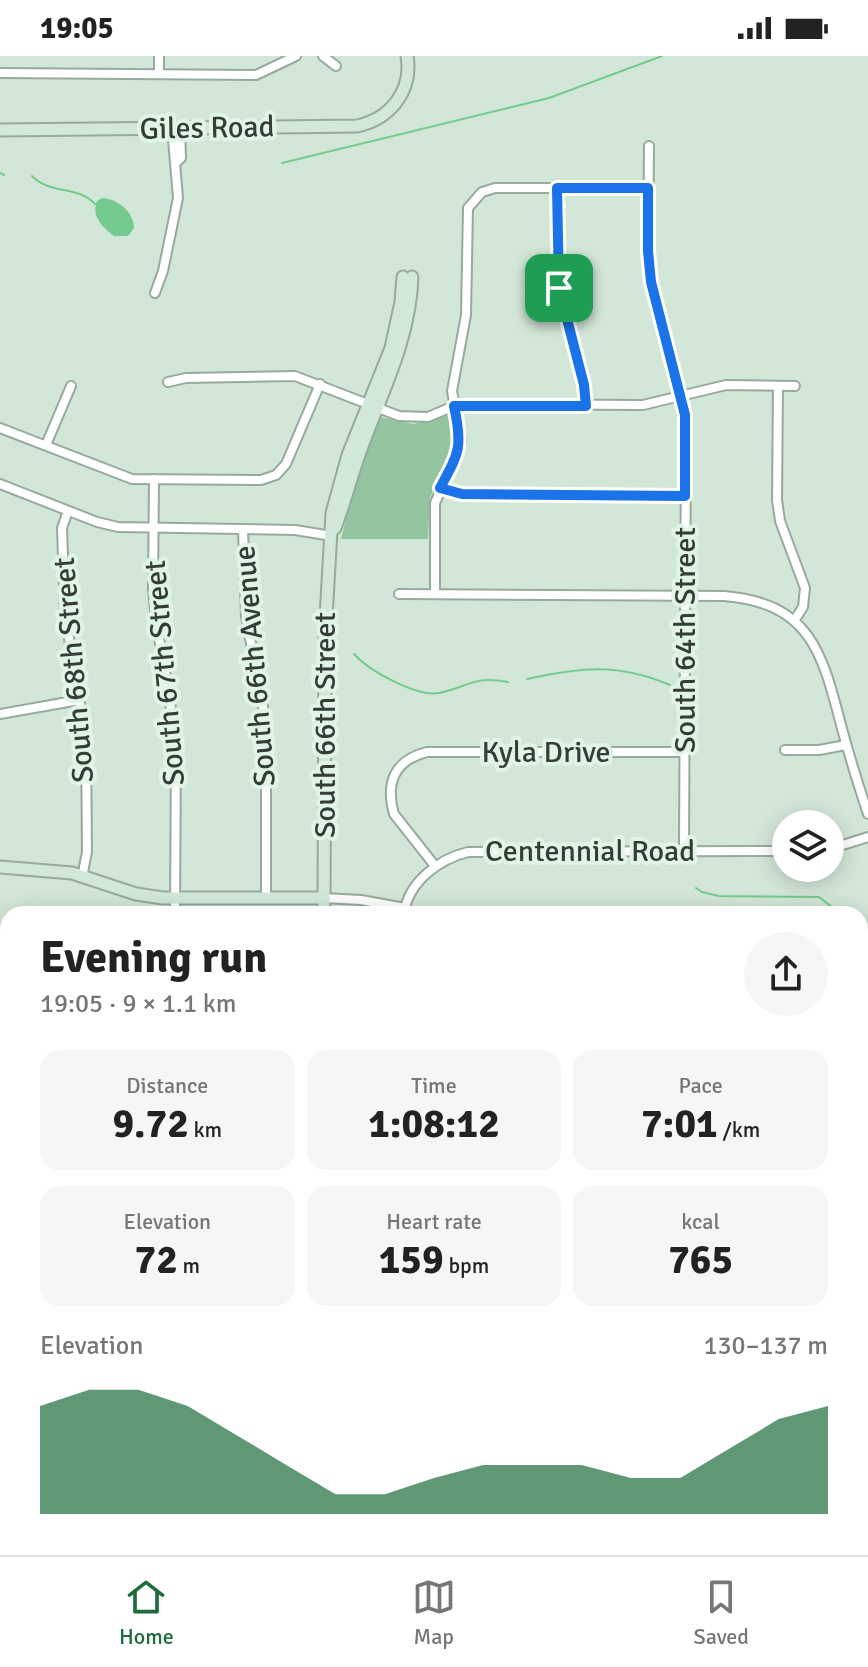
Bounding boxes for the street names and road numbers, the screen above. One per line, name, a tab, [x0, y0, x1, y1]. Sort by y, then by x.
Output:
street label: Giles Road	[139, 108, 275, 148]
street label: South 64th Street	[667, 527, 704, 753]
street label: South 66th Avenue	[226, 544, 284, 788]
street label: South 68th Street	[46, 556, 102, 784]
street label: South 67th Street	[137, 559, 193, 787]
street label: South 66th Street	[307, 612, 344, 838]
street label: Kyla Drive	[481, 734, 611, 771]
street label: Centennial Road	[485, 833, 695, 870]

